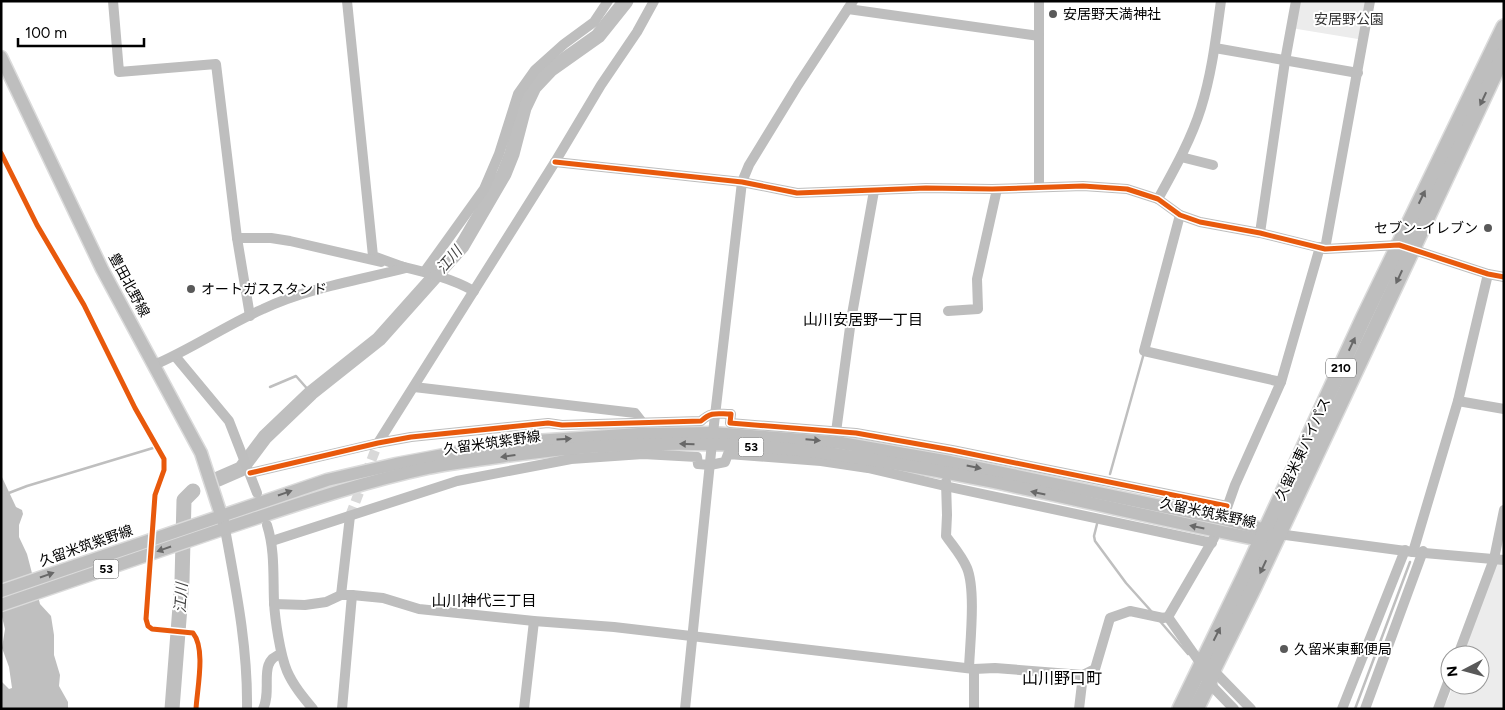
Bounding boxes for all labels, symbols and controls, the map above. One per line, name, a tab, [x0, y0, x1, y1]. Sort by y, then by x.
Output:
place label: 安居野天満神社	[1063, 6, 1161, 23]
marker: 安居野天満神社	[1047, 8, 1059, 20]
park label: 安居野公園	[1314, 11, 1384, 28]
scale bar	[18, 15, 144, 47]
text: 100 m	[25, 24, 67, 42]
one-way arrow	[1479, 91, 1487, 106]
one-way arrow	[1418, 190, 1426, 204]
place label: セブン-イレブン	[1374, 220, 1478, 237]
marker: セブン-イレブン	[1482, 222, 1494, 234]
water label: 江川	[432, 241, 467, 277]
street label: 豊田北野線	[105, 250, 153, 320]
one-way arrow	[1394, 270, 1402, 284]
place label: オートガススタンド	[201, 281, 327, 298]
marker: オートガススタンド	[185, 283, 197, 295]
district label: 山川安居野一丁目	[803, 311, 923, 329]
one-way arrow	[1348, 337, 1356, 351]
road number: 210	[1326, 358, 1356, 378]
street label: 久留米東バイパス	[1272, 395, 1334, 503]
street label: 久留米筑紫野線	[442, 428, 542, 458]
one-way arrow	[556, 434, 572, 442]
one-way arrow	[806, 436, 822, 444]
road number: 53	[738, 438, 764, 457]
one-way arrow	[679, 440, 695, 448]
one-way arrow	[499, 452, 515, 460]
one-way arrow	[966, 463, 981, 471]
one-way arrow	[1030, 488, 1046, 496]
one-way arrow	[278, 489, 293, 497]
street label: 久留米筑紫野線	[1158, 494, 1258, 532]
street label: 久留米筑紫野線	[37, 522, 135, 570]
one-way arrow	[1189, 523, 1204, 531]
one-way arrow	[157, 546, 172, 553]
road number: 53	[94, 560, 118, 578]
one-way arrow	[1259, 560, 1267, 574]
one-way arrow	[40, 571, 55, 578]
water label: 江川	[171, 580, 191, 614]
district label: 山川神代三丁目	[431, 592, 537, 610]
one-way arrow	[1213, 626, 1221, 641]
place label: 久留米東郵便局	[1294, 641, 1392, 658]
marker: 久留米東郵便局	[1278, 643, 1290, 655]
north arrow	[1440, 645, 1490, 695]
text: N	[1444, 665, 1462, 678]
district label: 山川野口町	[1022, 669, 1102, 688]

